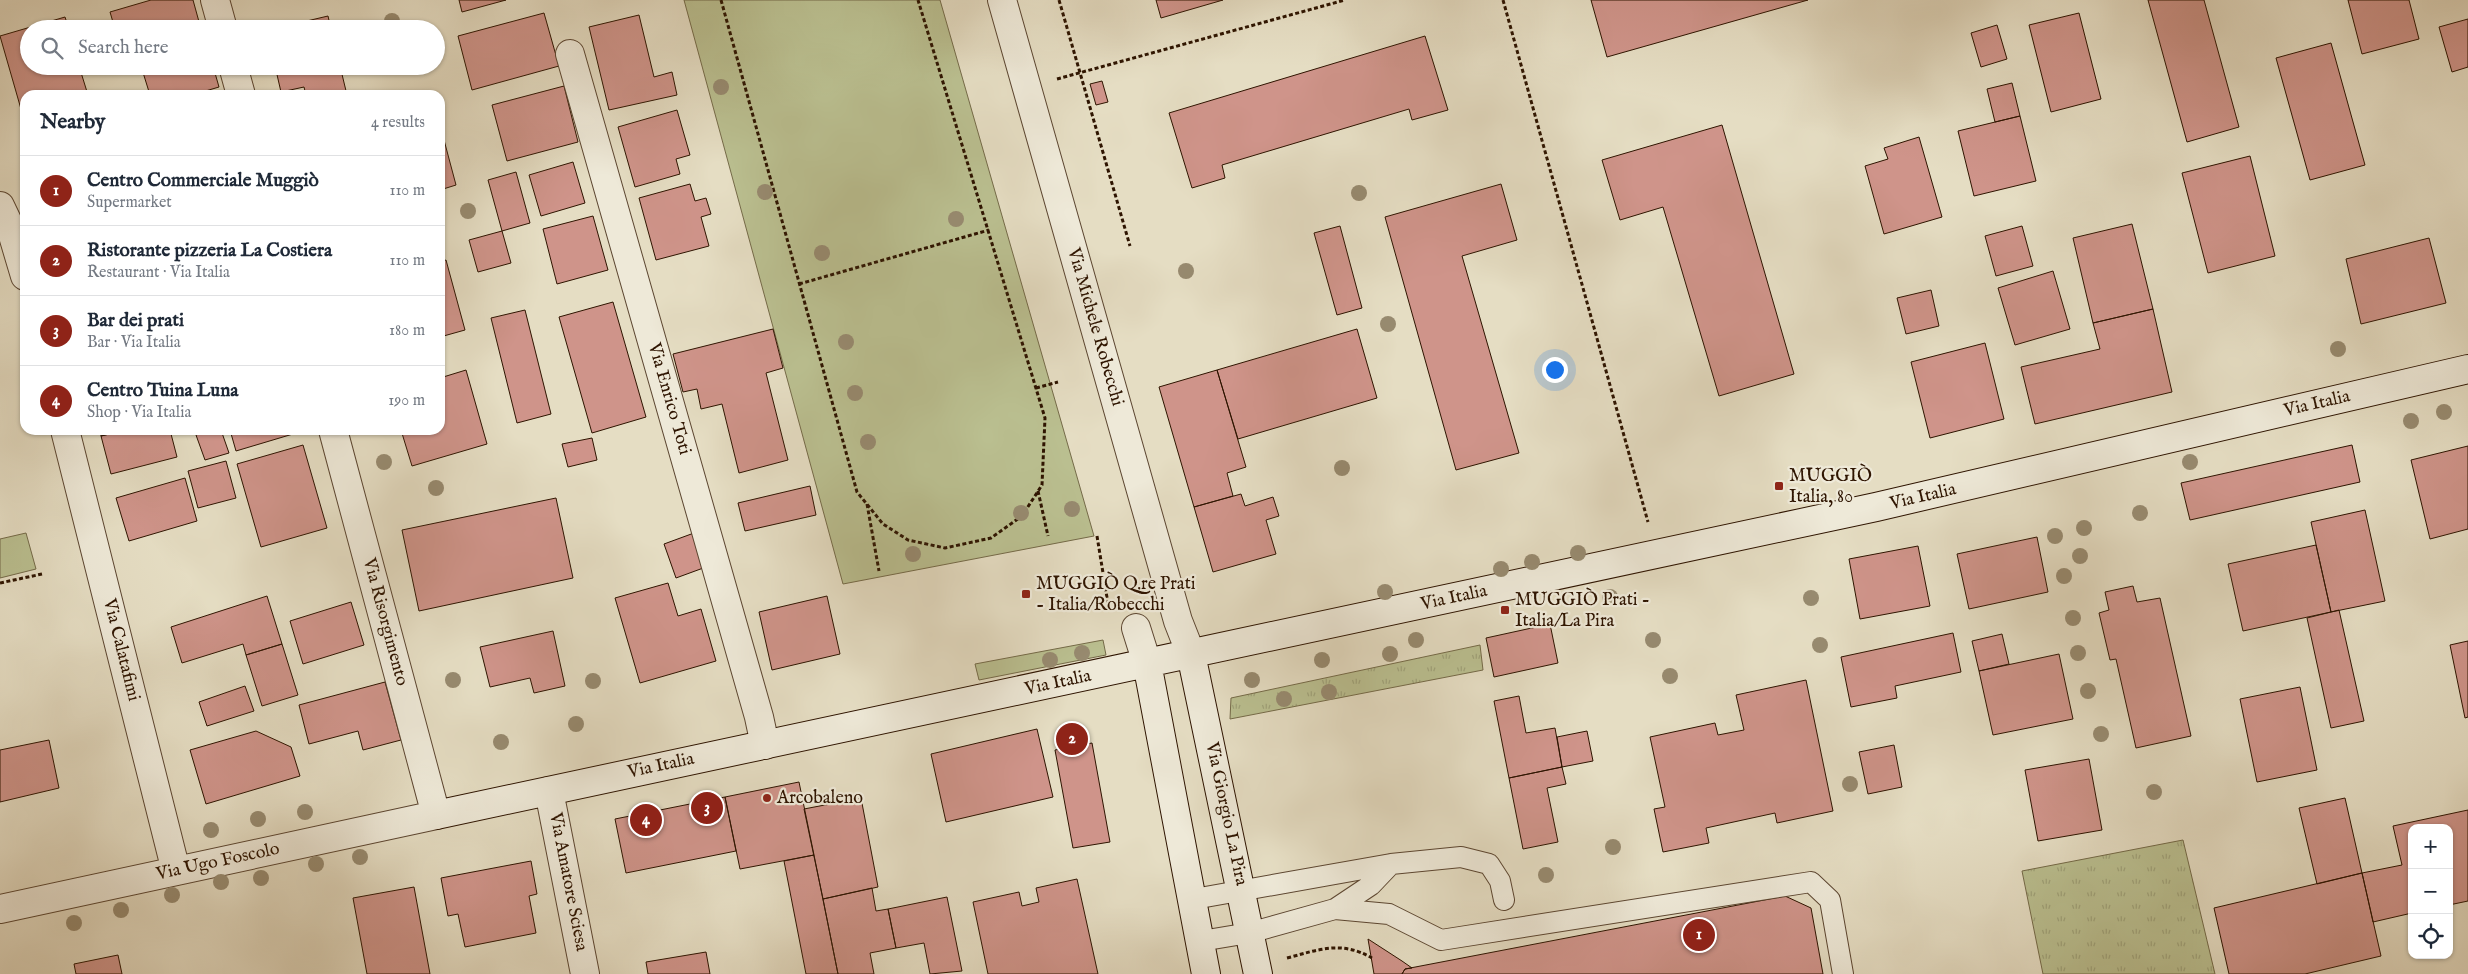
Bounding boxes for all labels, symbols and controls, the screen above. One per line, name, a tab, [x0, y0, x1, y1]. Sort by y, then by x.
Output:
search box	[20, 20, 445, 75]
icon: search	[38, 34, 66, 62]
text: Search here	[78, 36, 169, 60]
text: Nearby	[40, 109, 105, 136]
text: 4 results	[371, 113, 425, 133]
text: Centro Commerciale Muggiò	[87, 169, 319, 193]
text: 1	[53, 181, 59, 201]
text: 110 m	[389, 181, 425, 201]
text: Supermarket	[87, 193, 172, 213]
text: Ristorante pizzeria La Costiera	[87, 239, 332, 263]
street label: Via Michele Robecchi	[1061, 244, 1129, 409]
text: 2	[52, 251, 60, 271]
text: 110 m	[389, 251, 425, 271]
text: Restaurant · Via Italia	[87, 263, 230, 283]
text: Bar dei prati	[87, 309, 184, 333]
text: 3	[53, 321, 59, 341]
text: 180 m	[389, 321, 425, 341]
text: Bar · Via Italia	[87, 333, 181, 353]
street label: Via Enrico Toti	[642, 339, 696, 458]
your location	[1542, 357, 1568, 383]
text: Centro Tuina Luna	[87, 379, 239, 403]
street label: Via Italia	[2281, 385, 2353, 423]
text: 4	[52, 391, 60, 411]
text: 190 m	[388, 391, 425, 411]
text: Shop · Via Italia	[87, 403, 191, 423]
place label: MUGGIÒ Italia, 80	[1789, 463, 1872, 509]
street label: Via Italia	[1887, 478, 1959, 516]
marker: MUGGIÒ Italia, 80	[1773, 480, 1785, 492]
street label: Via Risorgimento	[357, 555, 413, 689]
place label: MUGGIÒ Q.re Prati - Italia/Robecchi	[1036, 571, 1196, 617]
street label: Via Italia	[1418, 580, 1490, 616]
place label: MUGGIÒ Prati - Italia/La Pira	[1515, 587, 1650, 633]
marker: MUGGIÒ Q.re Prati - Italia/Robecchi	[1020, 588, 1032, 600]
street label: Via Calatafimi	[97, 595, 145, 704]
marker: MUGGIÒ Prati - Italia/La Pira	[1499, 604, 1511, 616]
street label: Via Italia	[1022, 665, 1094, 701]
pin: 2	[1056, 720, 1088, 758]
street label: Via Giorgio La Pira	[1199, 739, 1252, 888]
street label: Via Italia	[625, 748, 697, 784]
place label: Arcobaleno	[776, 787, 863, 810]
pin: 3	[691, 789, 723, 827]
marker: Arcobaleno	[761, 792, 773, 804]
pin: 4	[630, 801, 662, 839]
street label: Via Amatore Sciesa	[543, 810, 593, 954]
map controls	[2408, 824, 2453, 959]
button: +	[2408, 824, 2453, 869]
street label: Via Ugo Foscolo	[153, 838, 282, 887]
button: −	[2408, 869, 2453, 914]
button: locate	[2408, 914, 2453, 959]
pin: 1	[1683, 916, 1715, 954]

